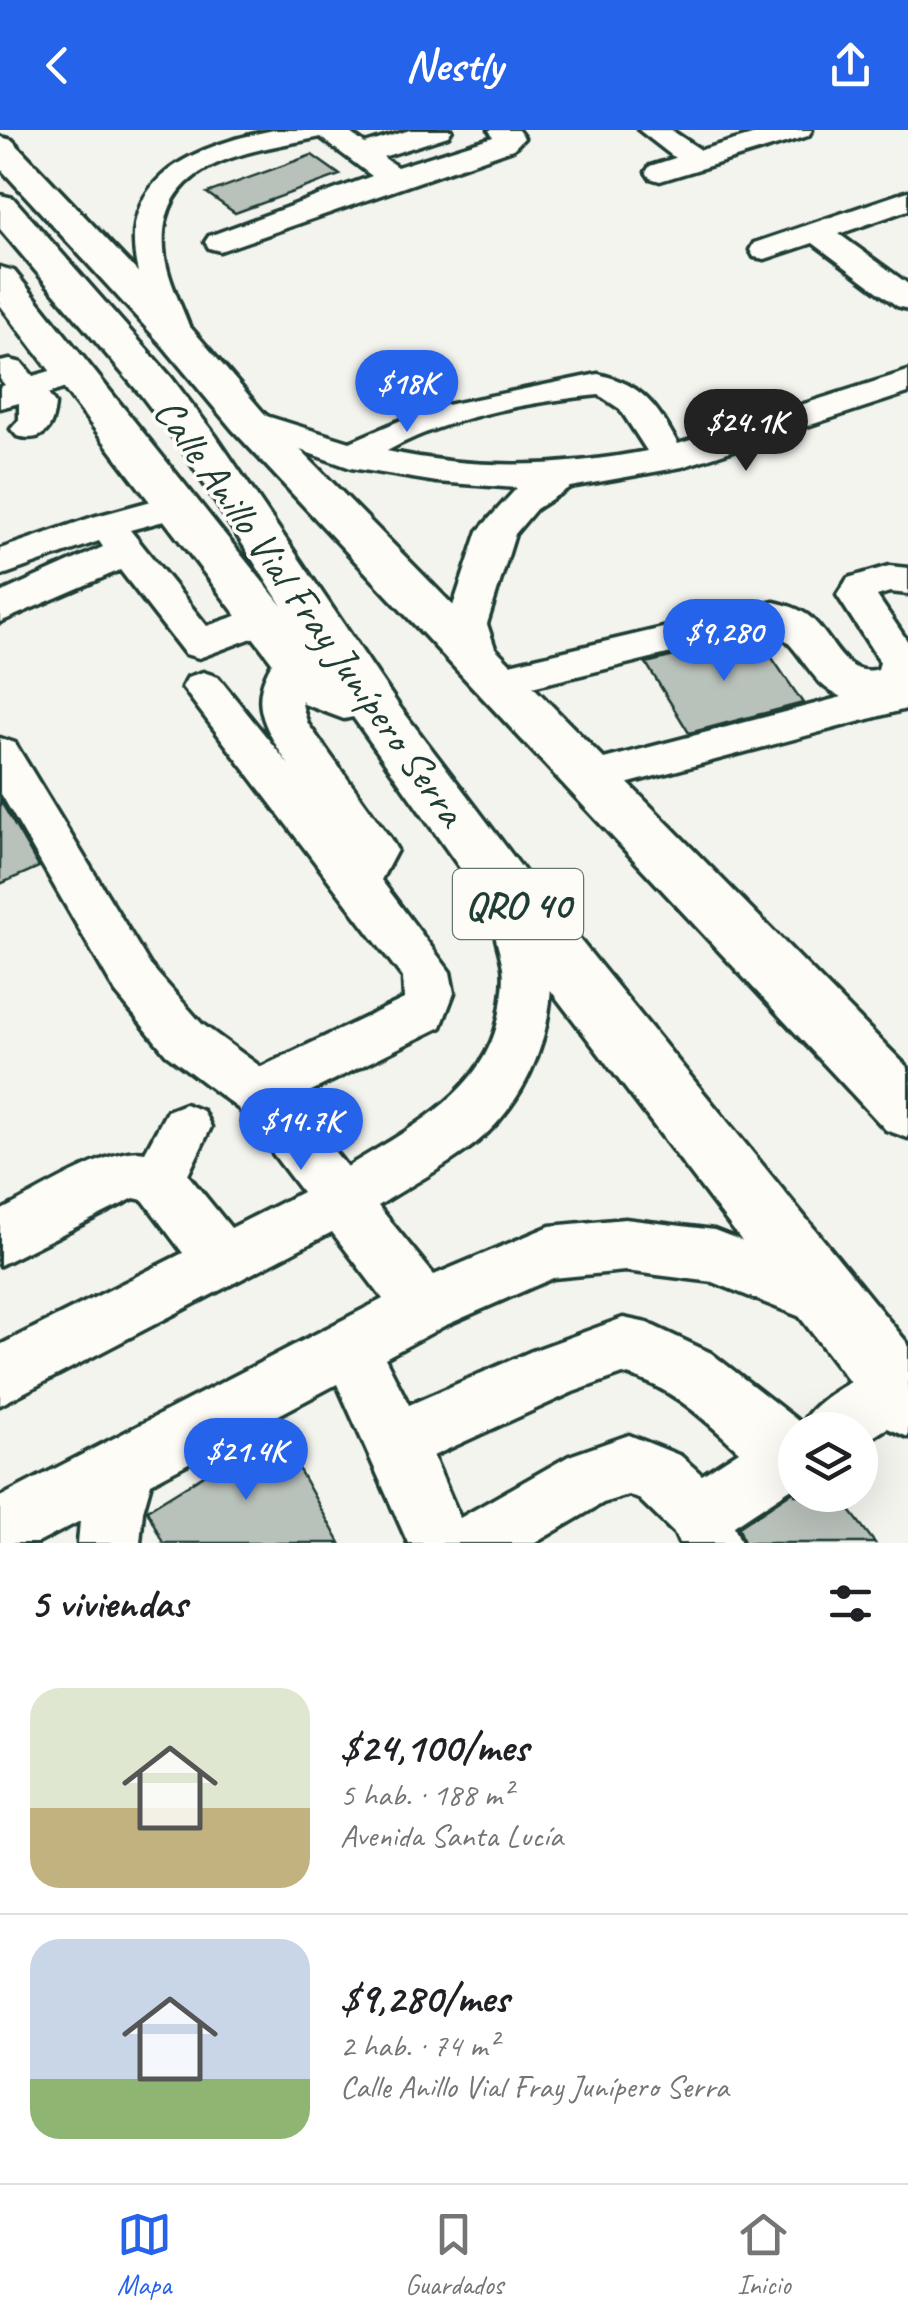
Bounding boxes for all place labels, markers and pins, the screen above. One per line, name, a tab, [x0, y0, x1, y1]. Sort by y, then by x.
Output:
pin: $18K	[348, 350, 466, 435]
pin: $24.1K	[665, 389, 827, 474]
pin: $9,280	[643, 599, 805, 684]
pin: $14.7K	[220, 1088, 382, 1173]
pin: $21.4K	[165, 1418, 327, 1503]

